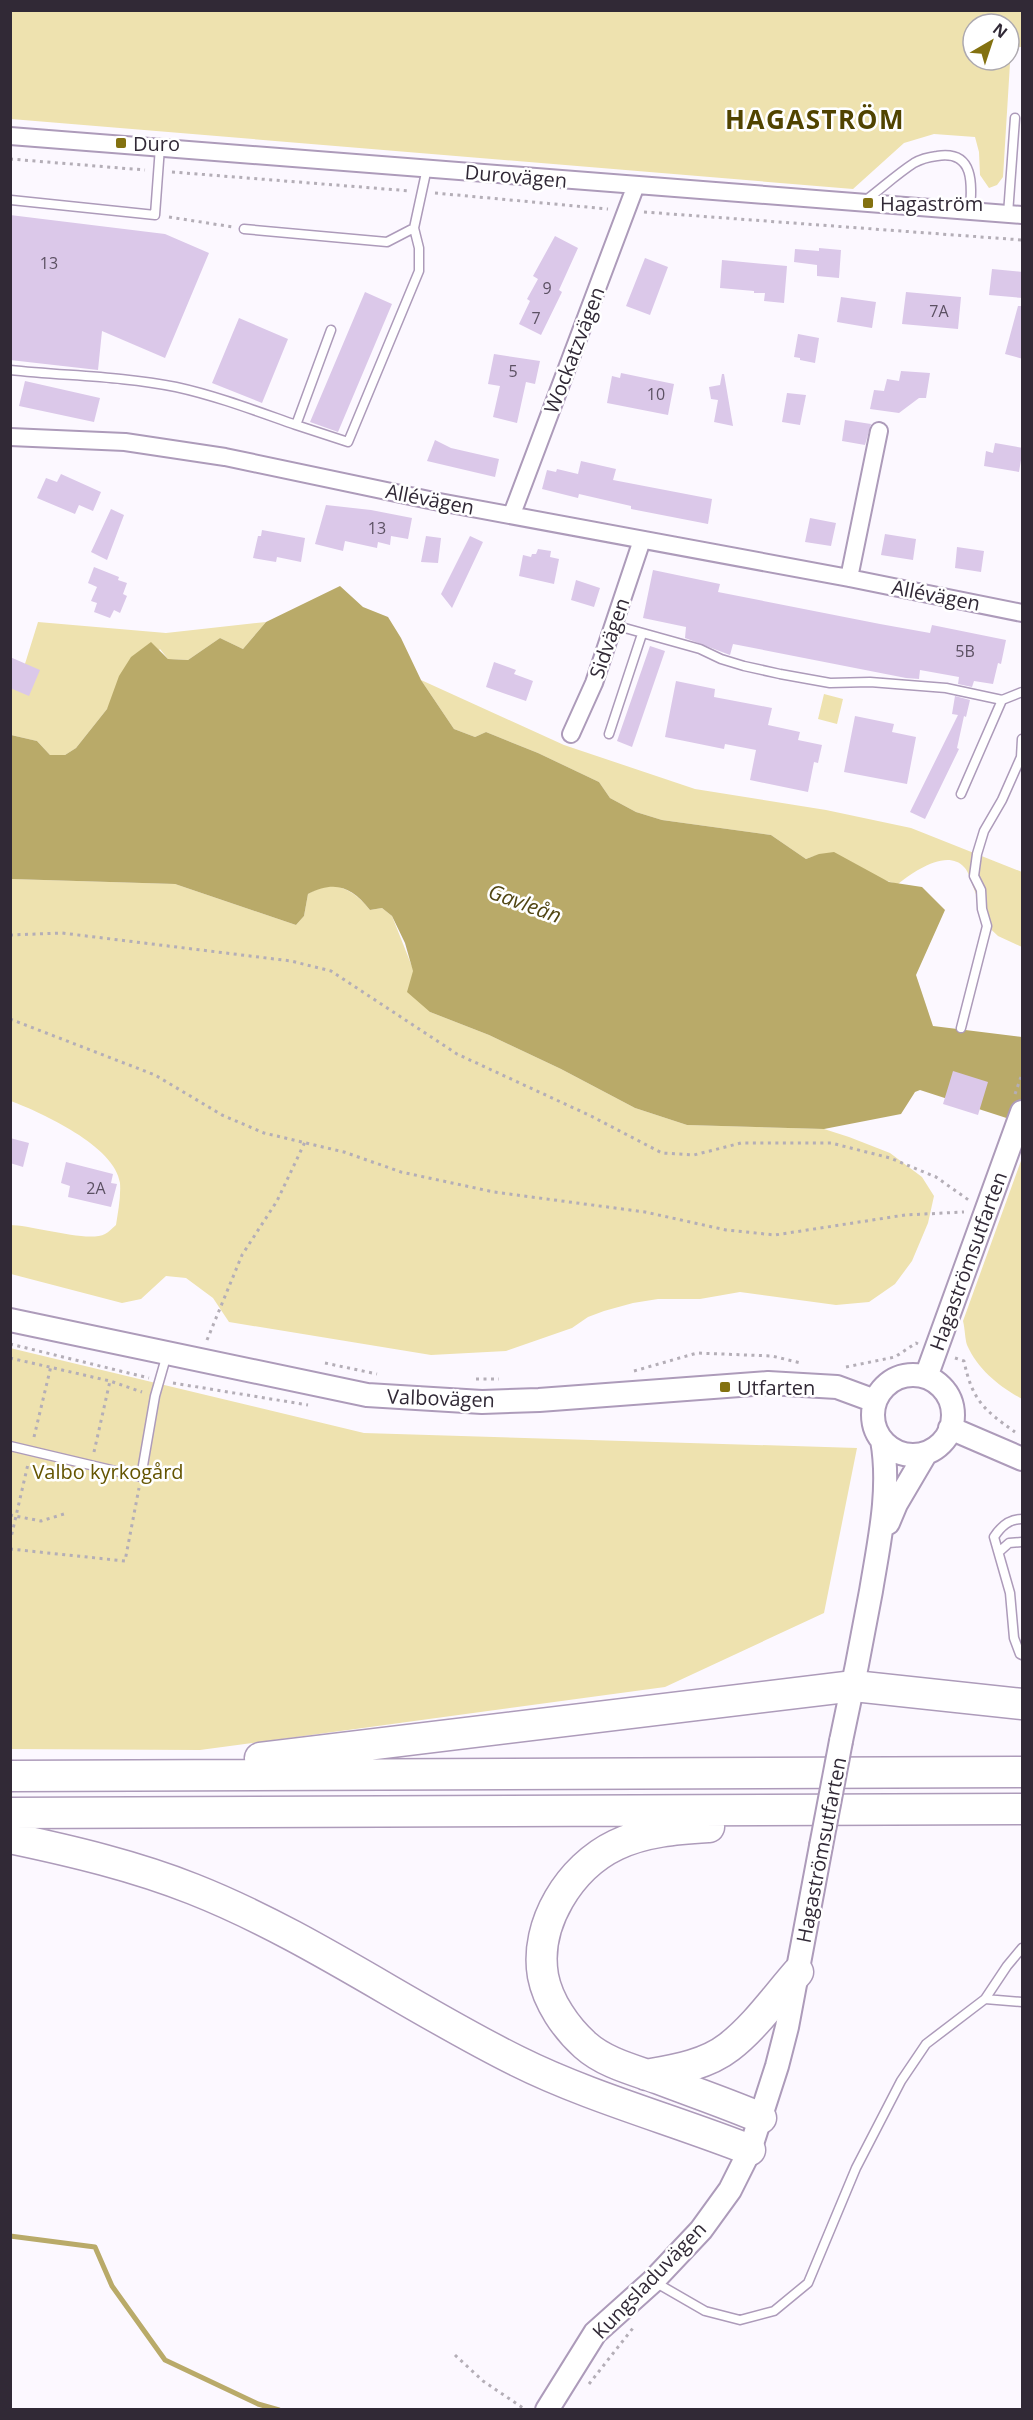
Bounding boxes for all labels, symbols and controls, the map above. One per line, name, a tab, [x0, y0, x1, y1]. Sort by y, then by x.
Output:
north arrow	[961, 12, 1021, 72]
text: N	[988, 18, 1012, 43]
district label: HAGASTRÖM	[725, 101, 905, 137]
place label: Duro	[133, 130, 180, 157]
marker: Duro	[114, 136, 128, 150]
street label: Durovägen	[464, 158, 568, 194]
place label: Hagaström	[880, 190, 983, 217]
marker: Hagaström	[861, 196, 875, 210]
house number: 13	[40, 252, 58, 274]
house number: 9	[542, 277, 552, 299]
street label: Wockatzvägen	[537, 283, 611, 417]
house number: 7A	[929, 300, 950, 322]
house number: 7	[531, 307, 541, 329]
house number: 5	[508, 360, 518, 382]
house number: 10	[647, 383, 665, 405]
street label: Allévägen	[384, 477, 476, 521]
house number: 13	[368, 517, 386, 539]
street label: Allévägen	[890, 573, 982, 617]
street label: Sidvägen	[583, 594, 635, 682]
house number: 5B	[955, 640, 975, 662]
water label: Gavleån	[485, 877, 565, 929]
street label: Hagaströmsutfarten	[923, 1168, 1013, 1354]
house number: 2A	[86, 1177, 107, 1199]
place label: Utfarten	[737, 1374, 815, 1401]
marker: Utfarten	[718, 1380, 732, 1394]
street label: Valbovägen	[387, 1383, 495, 1413]
park label: Valbo kyrkogård	[32, 1458, 184, 1485]
street label: Hagaströmsutfarten	[790, 1755, 852, 1945]
street label: Kungsladuvägen	[586, 2215, 712, 2345]

